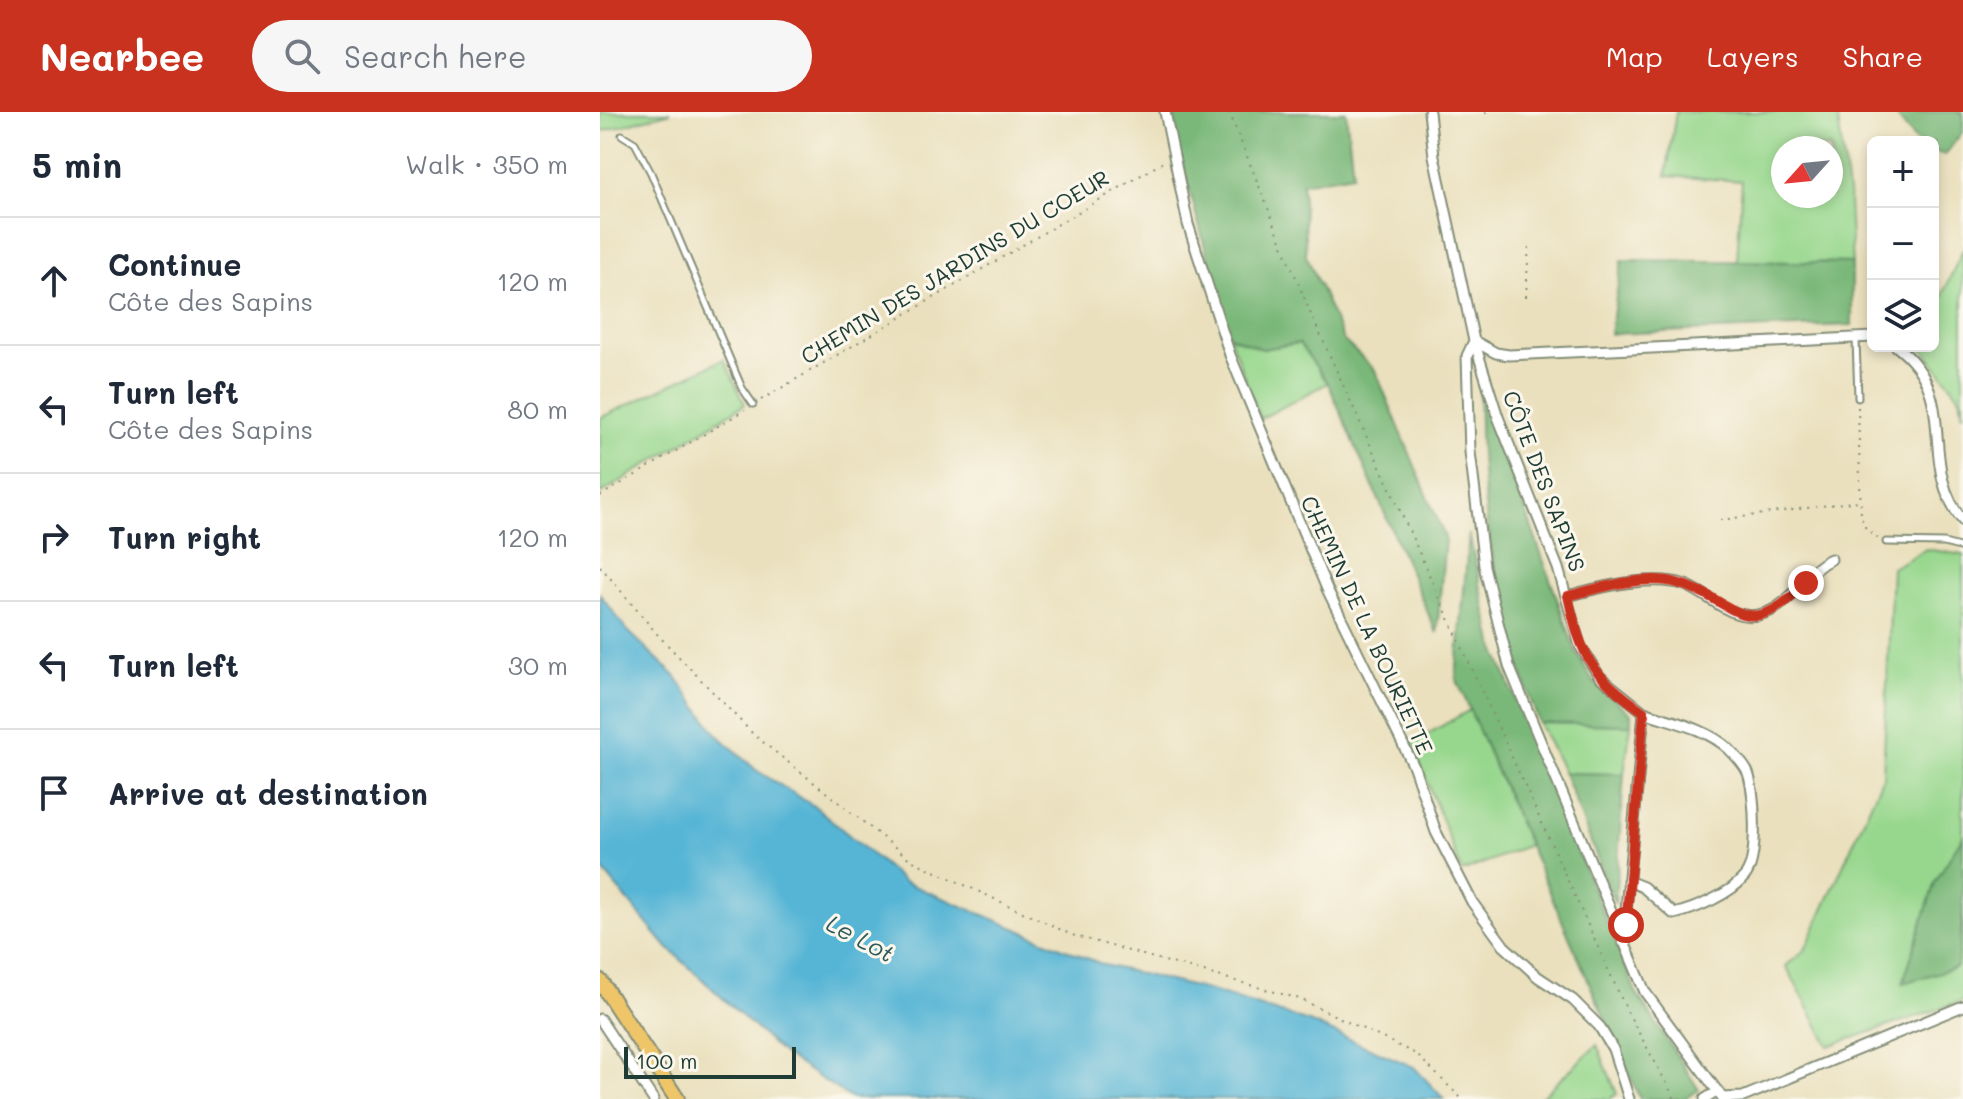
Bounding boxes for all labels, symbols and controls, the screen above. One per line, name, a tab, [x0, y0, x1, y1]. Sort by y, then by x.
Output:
search box	[252, 20, 812, 92]
text: Nearbee	[40, 31, 204, 81]
icon: search	[280, 34, 324, 78]
text: Search here	[344, 36, 527, 76]
text: Map	[1606, 38, 1663, 74]
text: Layers	[1707, 38, 1799, 74]
text: Share	[1843, 38, 1923, 74]
north arrow	[1771, 136, 1843, 208]
map controls	[1867, 136, 1939, 352]
button: +	[1867, 136, 1939, 208]
text: 5 min	[32, 142, 122, 187]
text: Walk · 350 m	[405, 147, 568, 181]
street label: CHEMIN DES JARDINS DU COEUR	[795, 163, 1114, 370]
button: −	[1867, 208, 1939, 280]
text: Continue	[108, 244, 241, 284]
icon: ahead	[32, 259, 76, 303]
text: 120 m	[497, 264, 568, 298]
button: layers	[1867, 280, 1939, 352]
text: Côte des Sapins	[108, 284, 313, 318]
text: Turn left	[108, 372, 239, 412]
street label: CÔTE DES SAPINS	[1497, 386, 1592, 575]
icon: left	[32, 387, 76, 431]
text: 80 m	[507, 392, 568, 426]
text: Côte des Sapins	[108, 412, 313, 446]
street label: CHEMIN DE LA BOURIETTE	[1295, 491, 1440, 759]
icon: right	[32, 515, 76, 559]
text: Turn right	[108, 517, 261, 557]
text: 120 m	[497, 520, 568, 554]
route end	[1788, 565, 1824, 601]
icon: left	[32, 643, 76, 687]
text: Turn left	[108, 645, 239, 685]
text: 30 m	[508, 648, 568, 682]
icon: arrive	[32, 771, 76, 815]
text: Arrive at destination	[108, 773, 428, 813]
water label: Le Lot	[821, 907, 900, 968]
route start	[1608, 907, 1644, 943]
scale bar	[624, 1043, 796, 1079]
text: 100 m	[636, 1046, 698, 1075]

